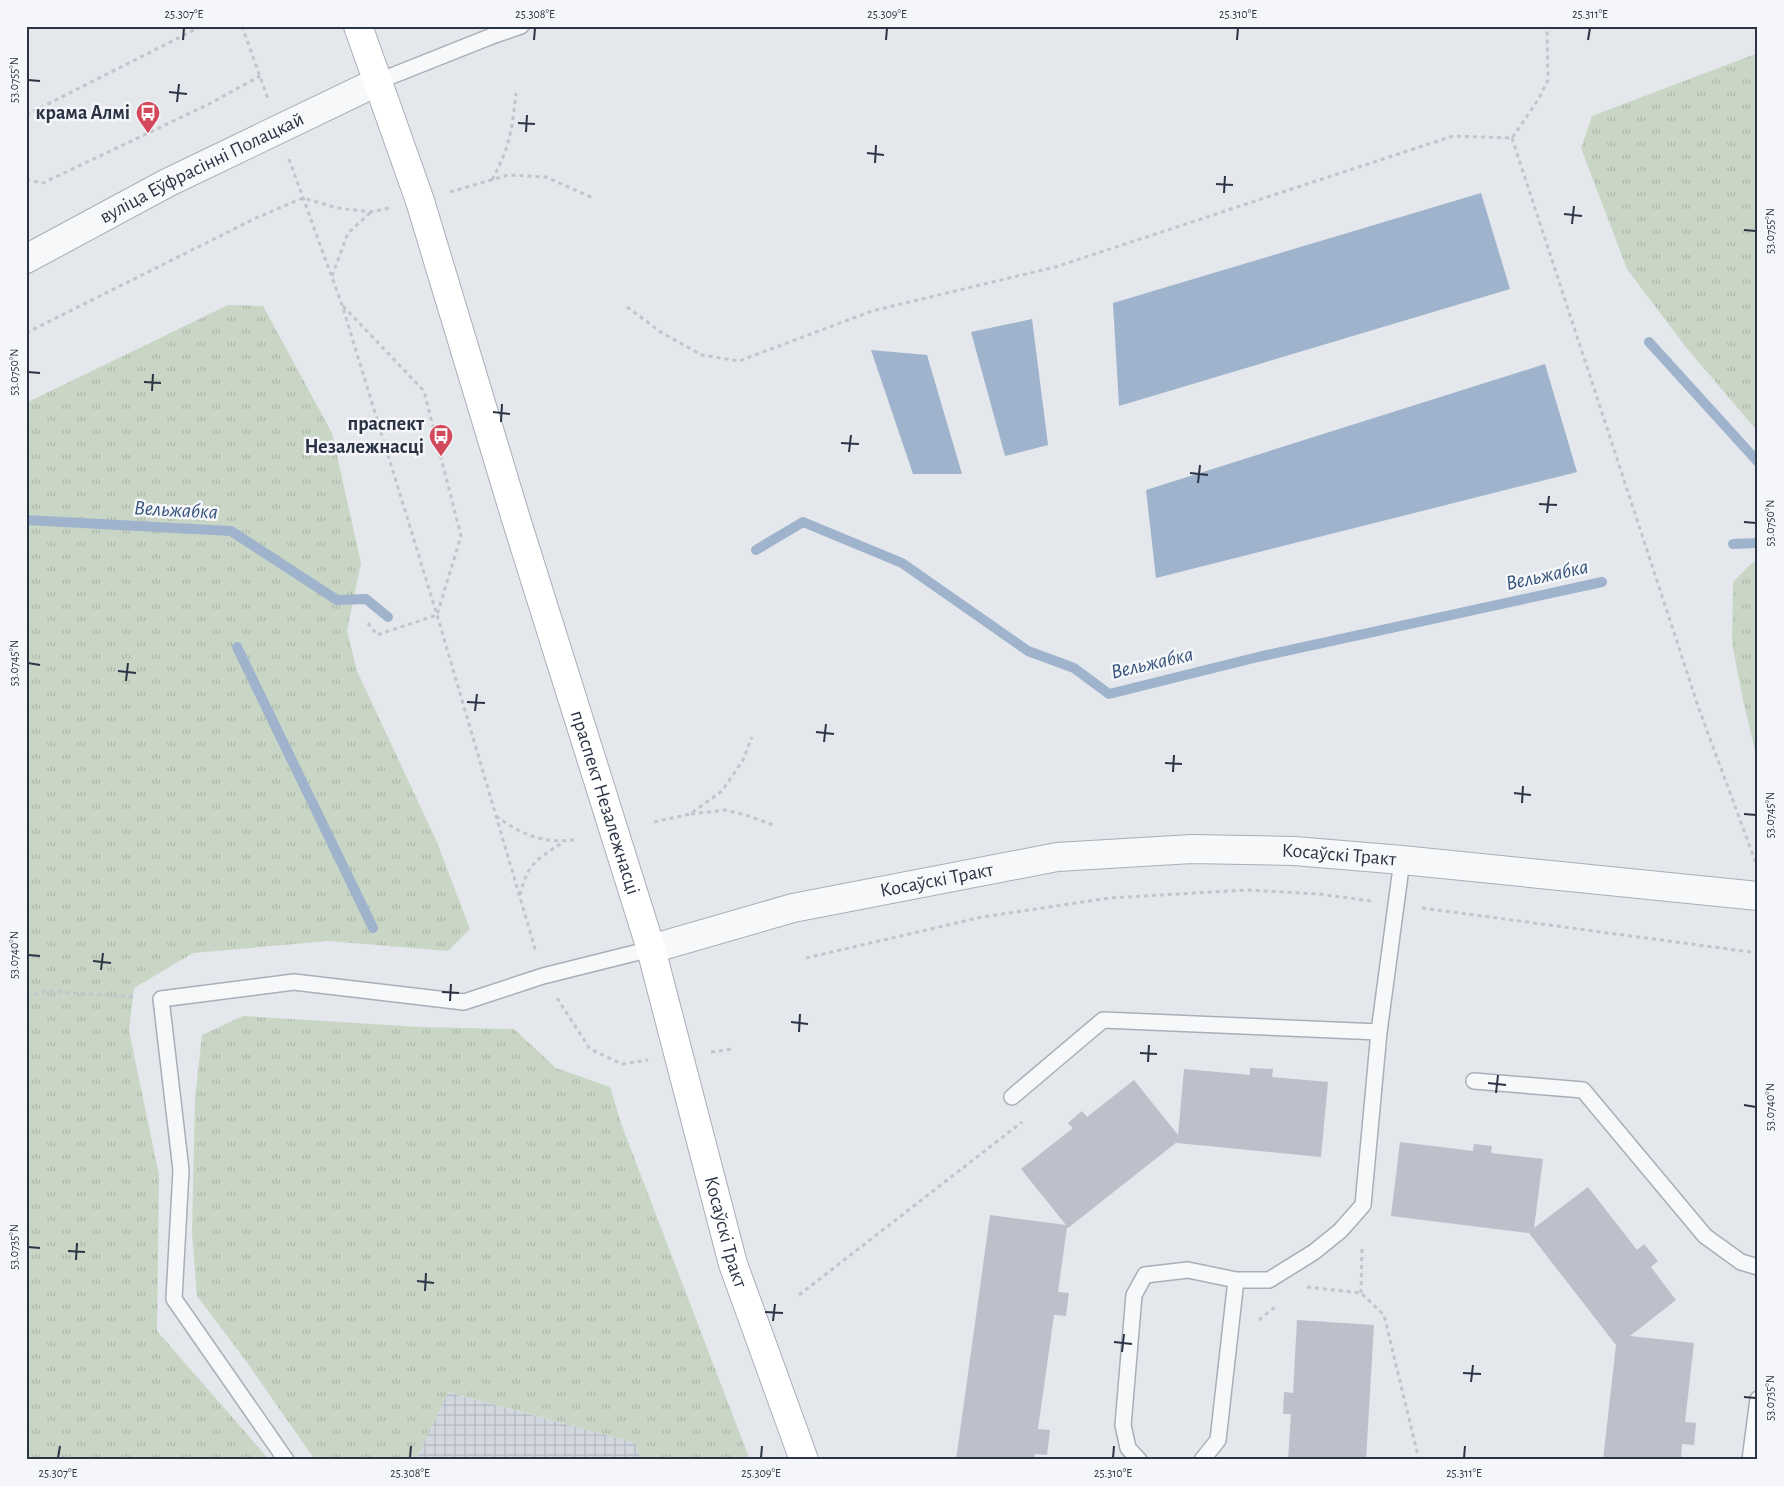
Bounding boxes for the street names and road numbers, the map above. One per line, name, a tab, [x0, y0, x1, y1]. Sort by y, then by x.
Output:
street label: вуліца Еўфрасінні Полацкай	[96, 109, 307, 227]
street label: праспект Незалежнасці	[567, 708, 643, 897]
street label: Косаўскі Тракт	[1281, 841, 1398, 870]
street label: Косаўскі Тракт	[878, 859, 996, 901]
street label: Косаўскі Тракт	[701, 1174, 751, 1291]

